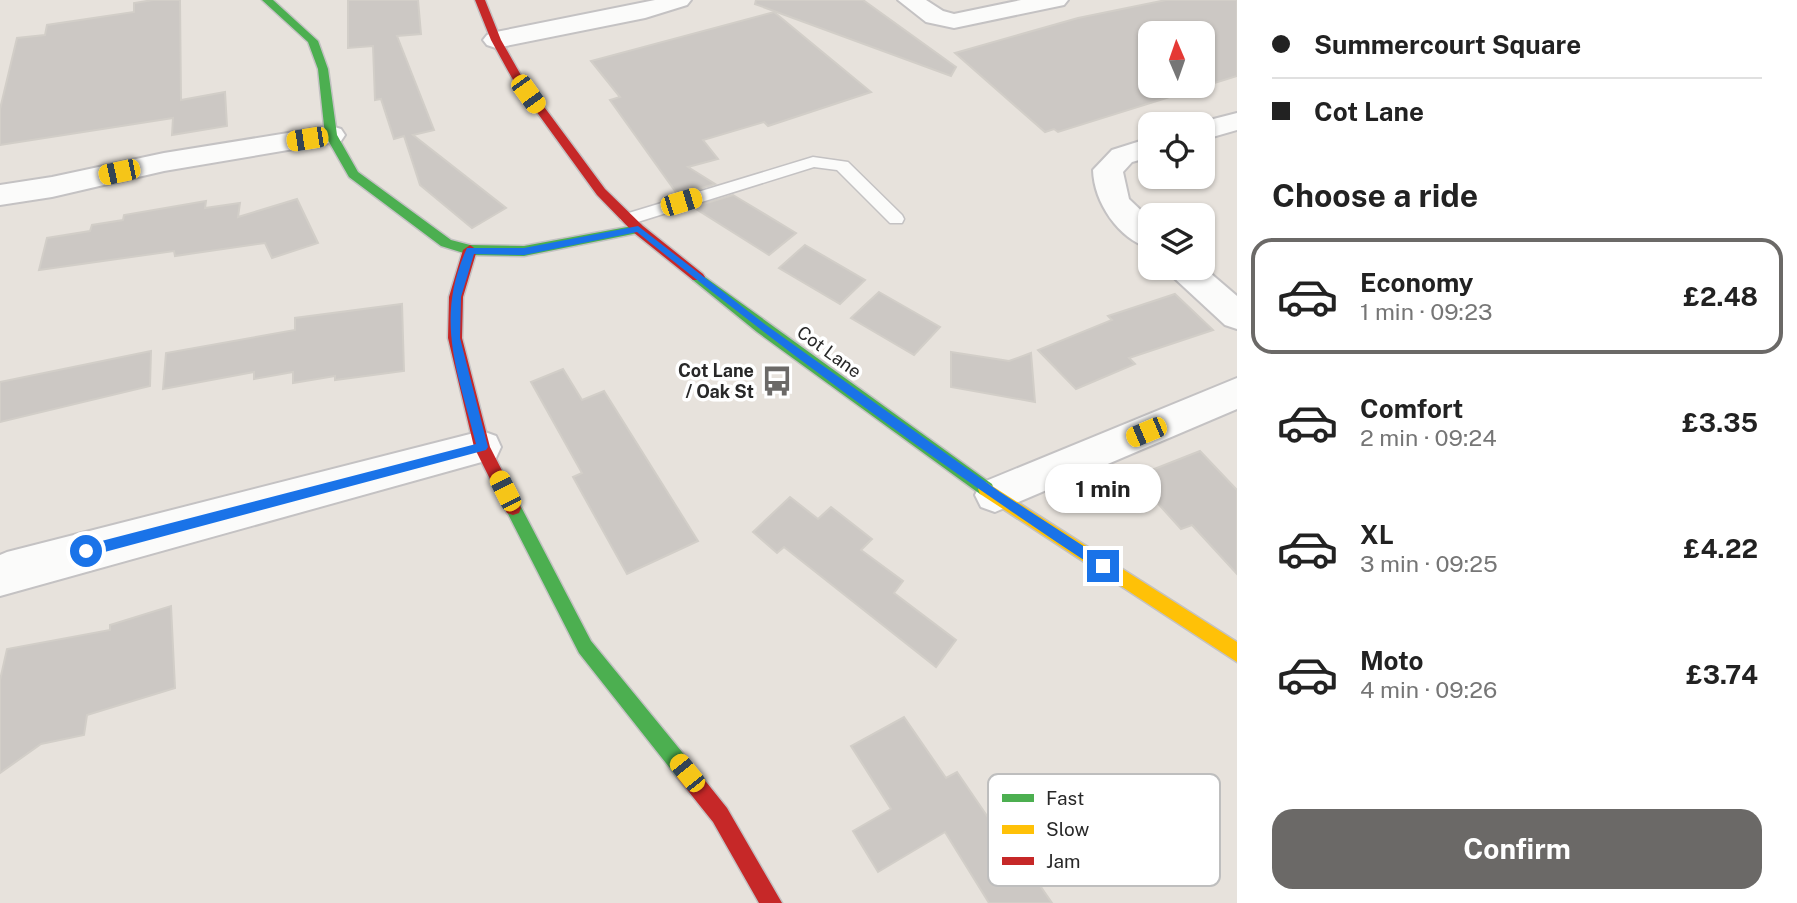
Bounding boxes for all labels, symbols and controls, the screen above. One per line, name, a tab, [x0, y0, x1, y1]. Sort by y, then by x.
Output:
north arrow	[1138, 21, 1214, 98]
map controls	[1138, 21, 1215, 280]
text: Summercourt Square	[1314, 29, 1581, 60]
car	[508, 71, 549, 117]
text: Cot Lane	[1314, 96, 1424, 127]
button: locate	[1138, 112, 1215, 189]
car	[285, 125, 330, 153]
car	[97, 157, 142, 187]
text: Choose a ride	[1272, 177, 1478, 214]
car	[658, 186, 705, 218]
button: layers	[1138, 203, 1215, 280]
icon: car	[1276, 265, 1339, 328]
text: Economy	[1360, 267, 1473, 298]
text: £2.48	[1683, 281, 1758, 312]
text: 1 min · 09:23	[1360, 298, 1492, 325]
street label: Cot Lane	[793, 321, 865, 382]
place label: Cot Lane / Oak St	[678, 360, 754, 402]
bus stop icon: Cot Lane / Oak St	[760, 364, 794, 398]
icon: car	[1276, 391, 1339, 454]
text: Comfort	[1360, 393, 1463, 424]
text: £3.35	[1682, 407, 1758, 438]
car	[1123, 414, 1170, 450]
text: 2 min · 09:24	[1360, 424, 1497, 451]
callout: 1 min	[1045, 464, 1161, 514]
car	[487, 468, 524, 514]
text: 1 min	[1075, 475, 1131, 502]
icon: car	[1276, 517, 1339, 580]
text: XL	[1360, 519, 1394, 550]
text: £4.22	[1684, 533, 1758, 564]
route start	[70, 535, 102, 567]
route end	[1087, 550, 1119, 582]
text: 3 min · 09:25	[1360, 550, 1498, 577]
icon: car	[1276, 643, 1339, 706]
text: Moto	[1360, 645, 1423, 676]
text: £3.74	[1686, 659, 1758, 690]
text: 4 min · 09:26	[1360, 676, 1497, 703]
car	[666, 750, 709, 796]
legend	[988, 774, 1220, 886]
text: Fast	[1046, 787, 1084, 809]
button: Confirm	[1272, 809, 1762, 889]
text: Slow	[1046, 818, 1090, 840]
text: Jam	[1046, 850, 1080, 872]

